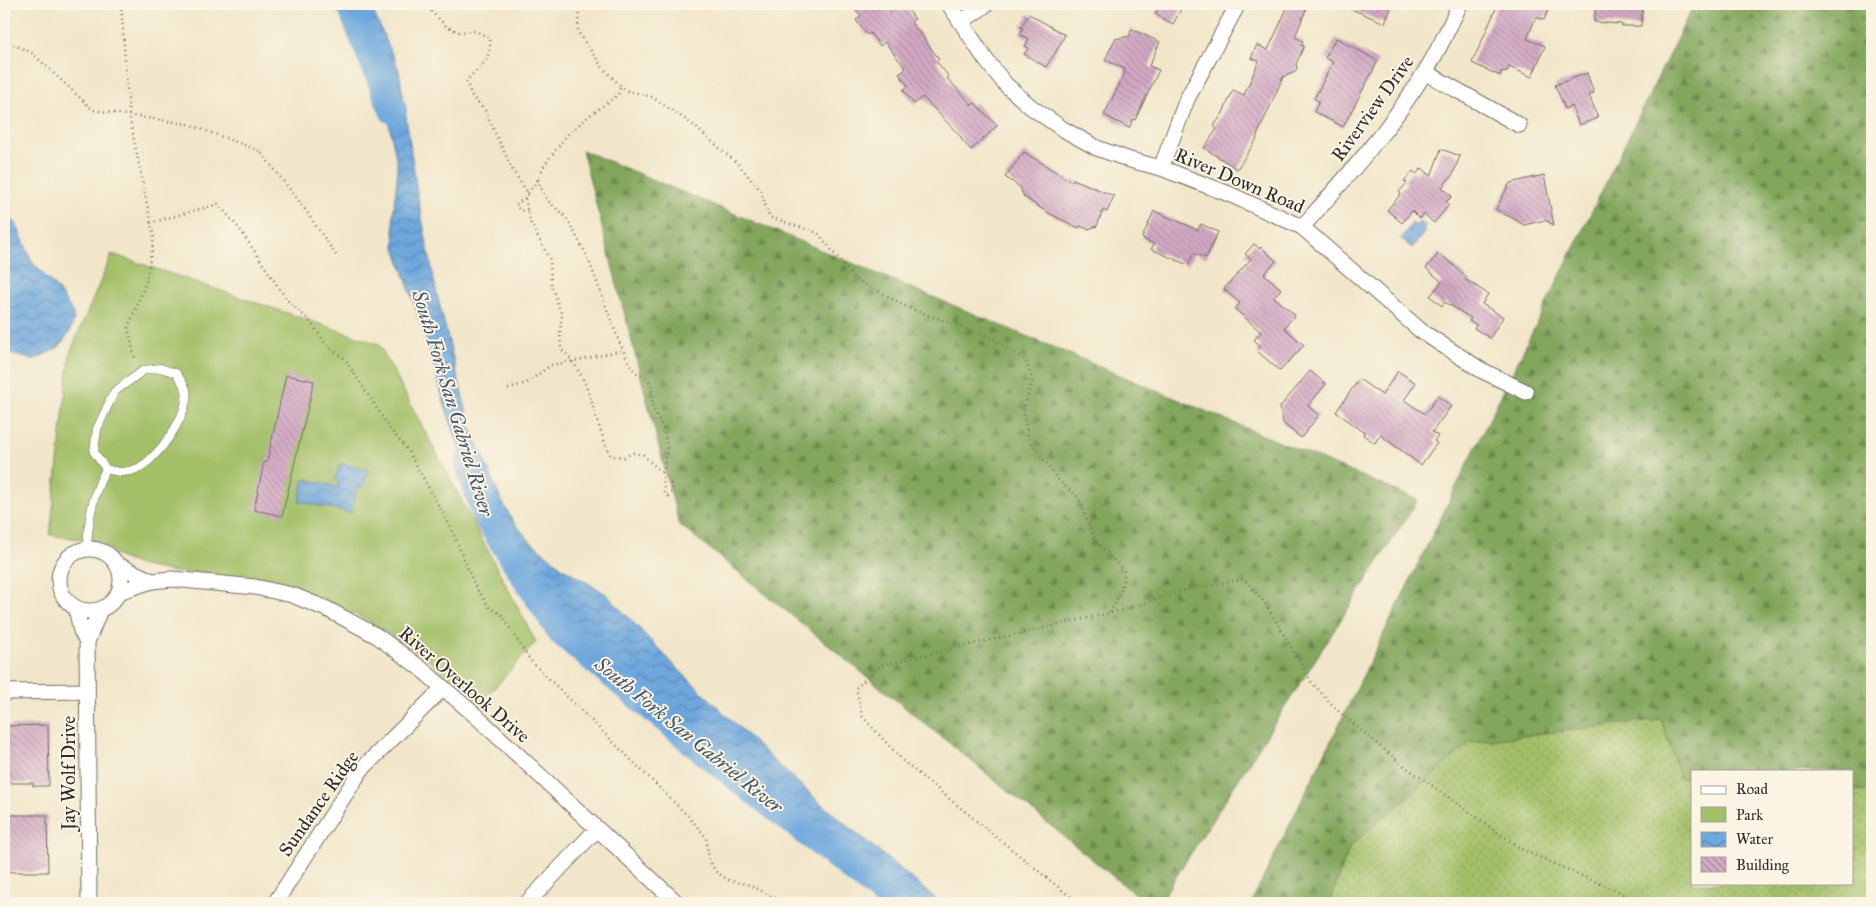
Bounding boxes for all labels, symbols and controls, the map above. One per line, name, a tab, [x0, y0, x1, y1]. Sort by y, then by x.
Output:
street label: Riverview Drive	[1326, 51, 1419, 166]
street label: River Down Road	[1172, 143, 1308, 218]
water label: South Fork San Gabriel River	[407, 286, 499, 520]
street label: River Overlook Drive	[395, 621, 535, 748]
water label: South Fork San Gabriel River	[589, 651, 789, 819]
street label: Jay Wolf Drive	[57, 716, 81, 832]
street label: Sundance Ridge	[273, 746, 364, 861]
legend	[1691, 770, 1854, 884]
text: Road	[1736, 780, 1768, 798]
text: Park	[1736, 806, 1763, 824]
text: Water	[1736, 830, 1773, 848]
text: Building	[1736, 856, 1790, 874]

